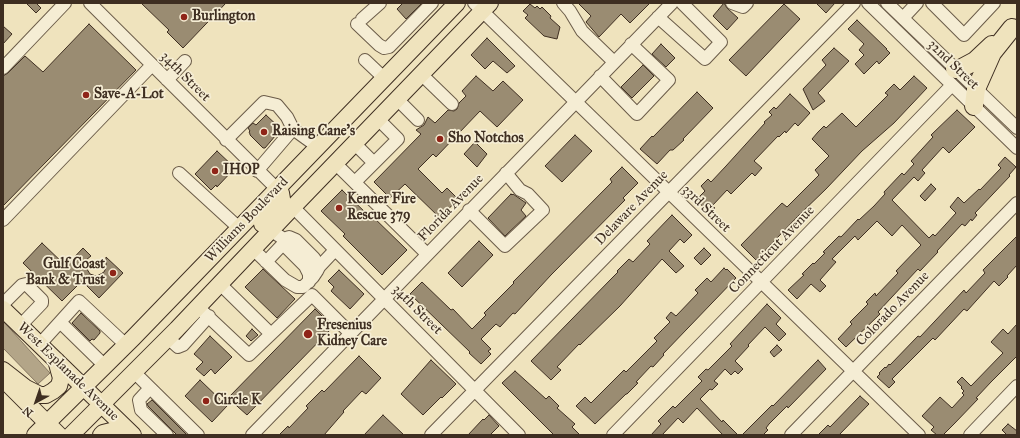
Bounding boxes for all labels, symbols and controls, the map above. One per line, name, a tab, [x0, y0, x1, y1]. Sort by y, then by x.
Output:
place label: Burlington	[192, 9, 255, 25]
marker: Burlington	[179, 12, 189, 22]
street label: 32nd Street	[924, 36, 982, 94]
street label: 34th Street	[156, 48, 214, 106]
place label: Save-A-Lot	[94, 87, 164, 103]
marker: Save-A-Lot	[81, 90, 91, 100]
place label: Raising Cane's	[272, 124, 355, 140]
marker: Raising Cane's	[259, 127, 269, 137]
place label: Sho Notchos	[448, 131, 524, 147]
marker: Sho Notchos	[435, 134, 445, 144]
place label: IHOP	[223, 163, 259, 179]
marker: IHOP	[210, 166, 220, 176]
street label: Delaware Avenue	[592, 167, 672, 249]
street label: Florida Avenue	[415, 171, 487, 245]
street label: Williams Boulevard	[202, 174, 292, 266]
street label: 33rd Street	[678, 182, 734, 236]
place label: Kenner Fire Rescue 379	[347, 192, 416, 224]
marker: Kenner Fire Rescue 379	[334, 203, 344, 213]
street label: Connecticut Avenue	[726, 203, 818, 297]
place label: Gulf Coast Bank & Trust	[26, 257, 105, 290]
marker: Gulf Coast Bank & Trust	[108, 268, 118, 278]
street label: Colorado Avenue	[853, 268, 933, 350]
street label: 34th Street	[388, 281, 446, 339]
place label: Fresenius Kidney Care	[317, 318, 387, 350]
street label: West Esplanade Avenue	[14, 319, 122, 425]
marker: Fresenius Kidney Care	[302, 328, 314, 340]
north arrow	[16, 382, 56, 422]
place label: Circle K	[214, 393, 261, 409]
marker: Circle K	[201, 396, 211, 406]
text: N	[20, 404, 36, 420]

